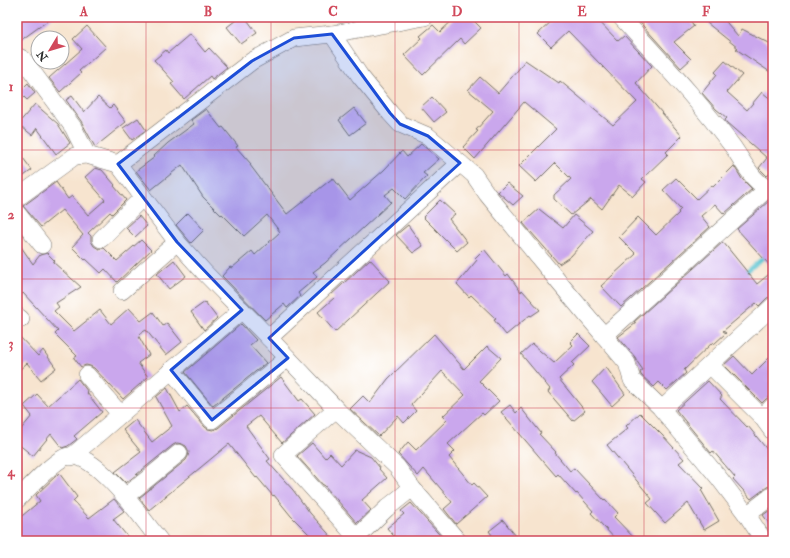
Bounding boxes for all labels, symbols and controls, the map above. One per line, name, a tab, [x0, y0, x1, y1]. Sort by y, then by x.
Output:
text: A	[79, 4, 89, 20]
text: B	[204, 4, 212, 20]
text: C	[328, 4, 338, 20]
text: D	[452, 4, 463, 20]
text: E	[577, 4, 587, 20]
text: F	[702, 4, 711, 20]
north arrow	[30, 30, 70, 70]
text: N	[34, 47, 51, 65]
text: 1	[9, 79, 14, 95]
text: 2	[8, 207, 15, 223]
text: 3	[9, 336, 14, 352]
text: 4	[6, 464, 15, 480]

